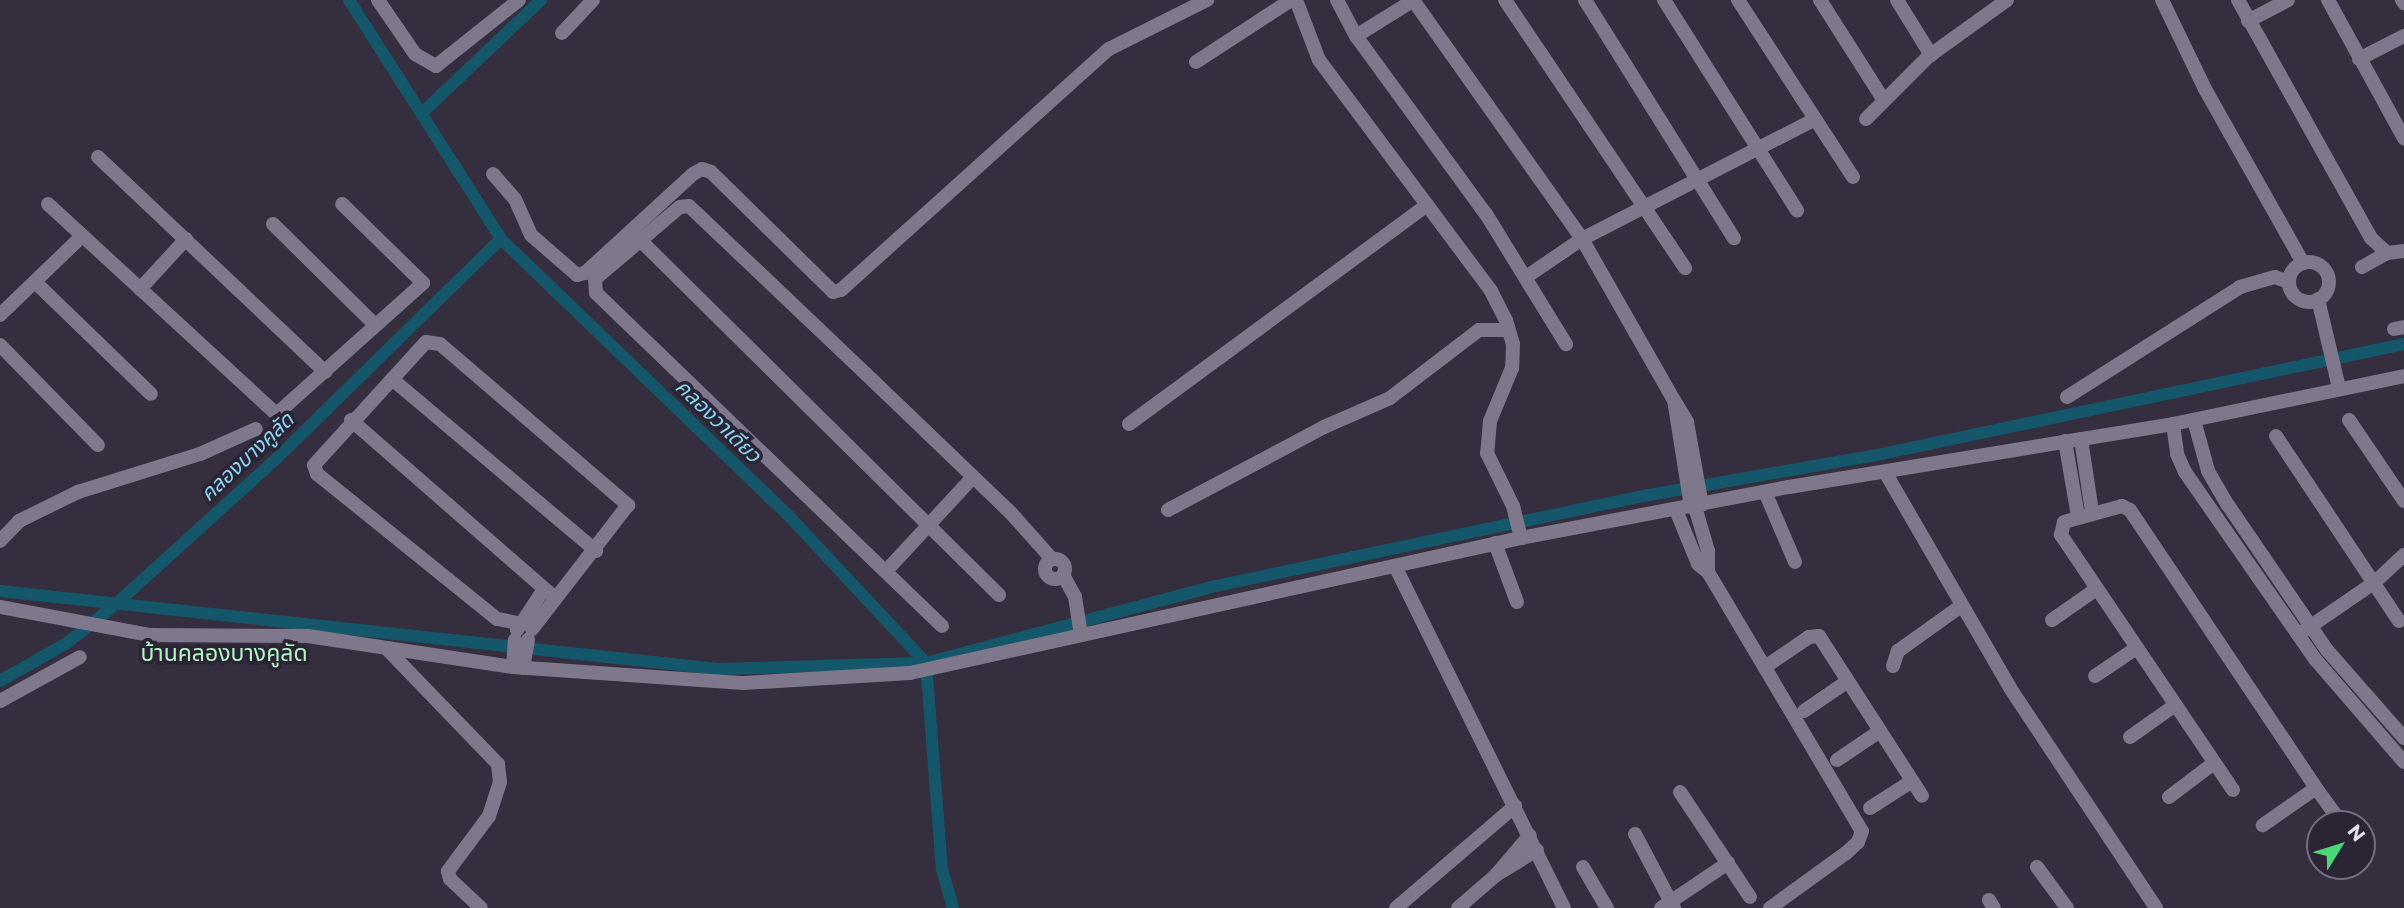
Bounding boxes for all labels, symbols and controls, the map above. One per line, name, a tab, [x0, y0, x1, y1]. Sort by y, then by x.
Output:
water label: คลองวาเดียว	[670, 374, 766, 468]
water label: คลองบางคูลัด	[195, 407, 299, 507]
district label: บ้านคลองบางคูลัด	[140, 639, 308, 667]
north arrow	[2306, 810, 2376, 880]
text: N	[2343, 820, 2370, 846]

